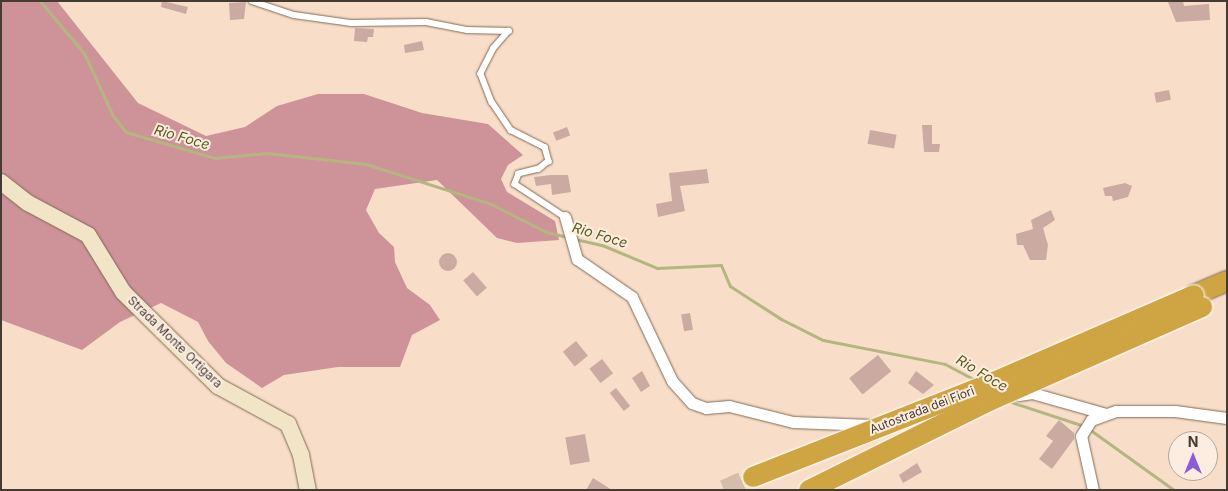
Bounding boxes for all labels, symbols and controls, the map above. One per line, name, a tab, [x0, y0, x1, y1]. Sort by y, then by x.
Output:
water label: Rio Foce	[152, 121, 212, 153]
water label: Rio Foce	[570, 219, 630, 251]
street label: Strada Monte Ortigara	[125, 293, 225, 391]
water label: Rio Foce	[953, 351, 1011, 395]
street label: Autostrada dei Fiori	[868, 383, 976, 437]
north arrow	[1168, 431, 1218, 481]
text: N	[1188, 433, 1198, 450]

